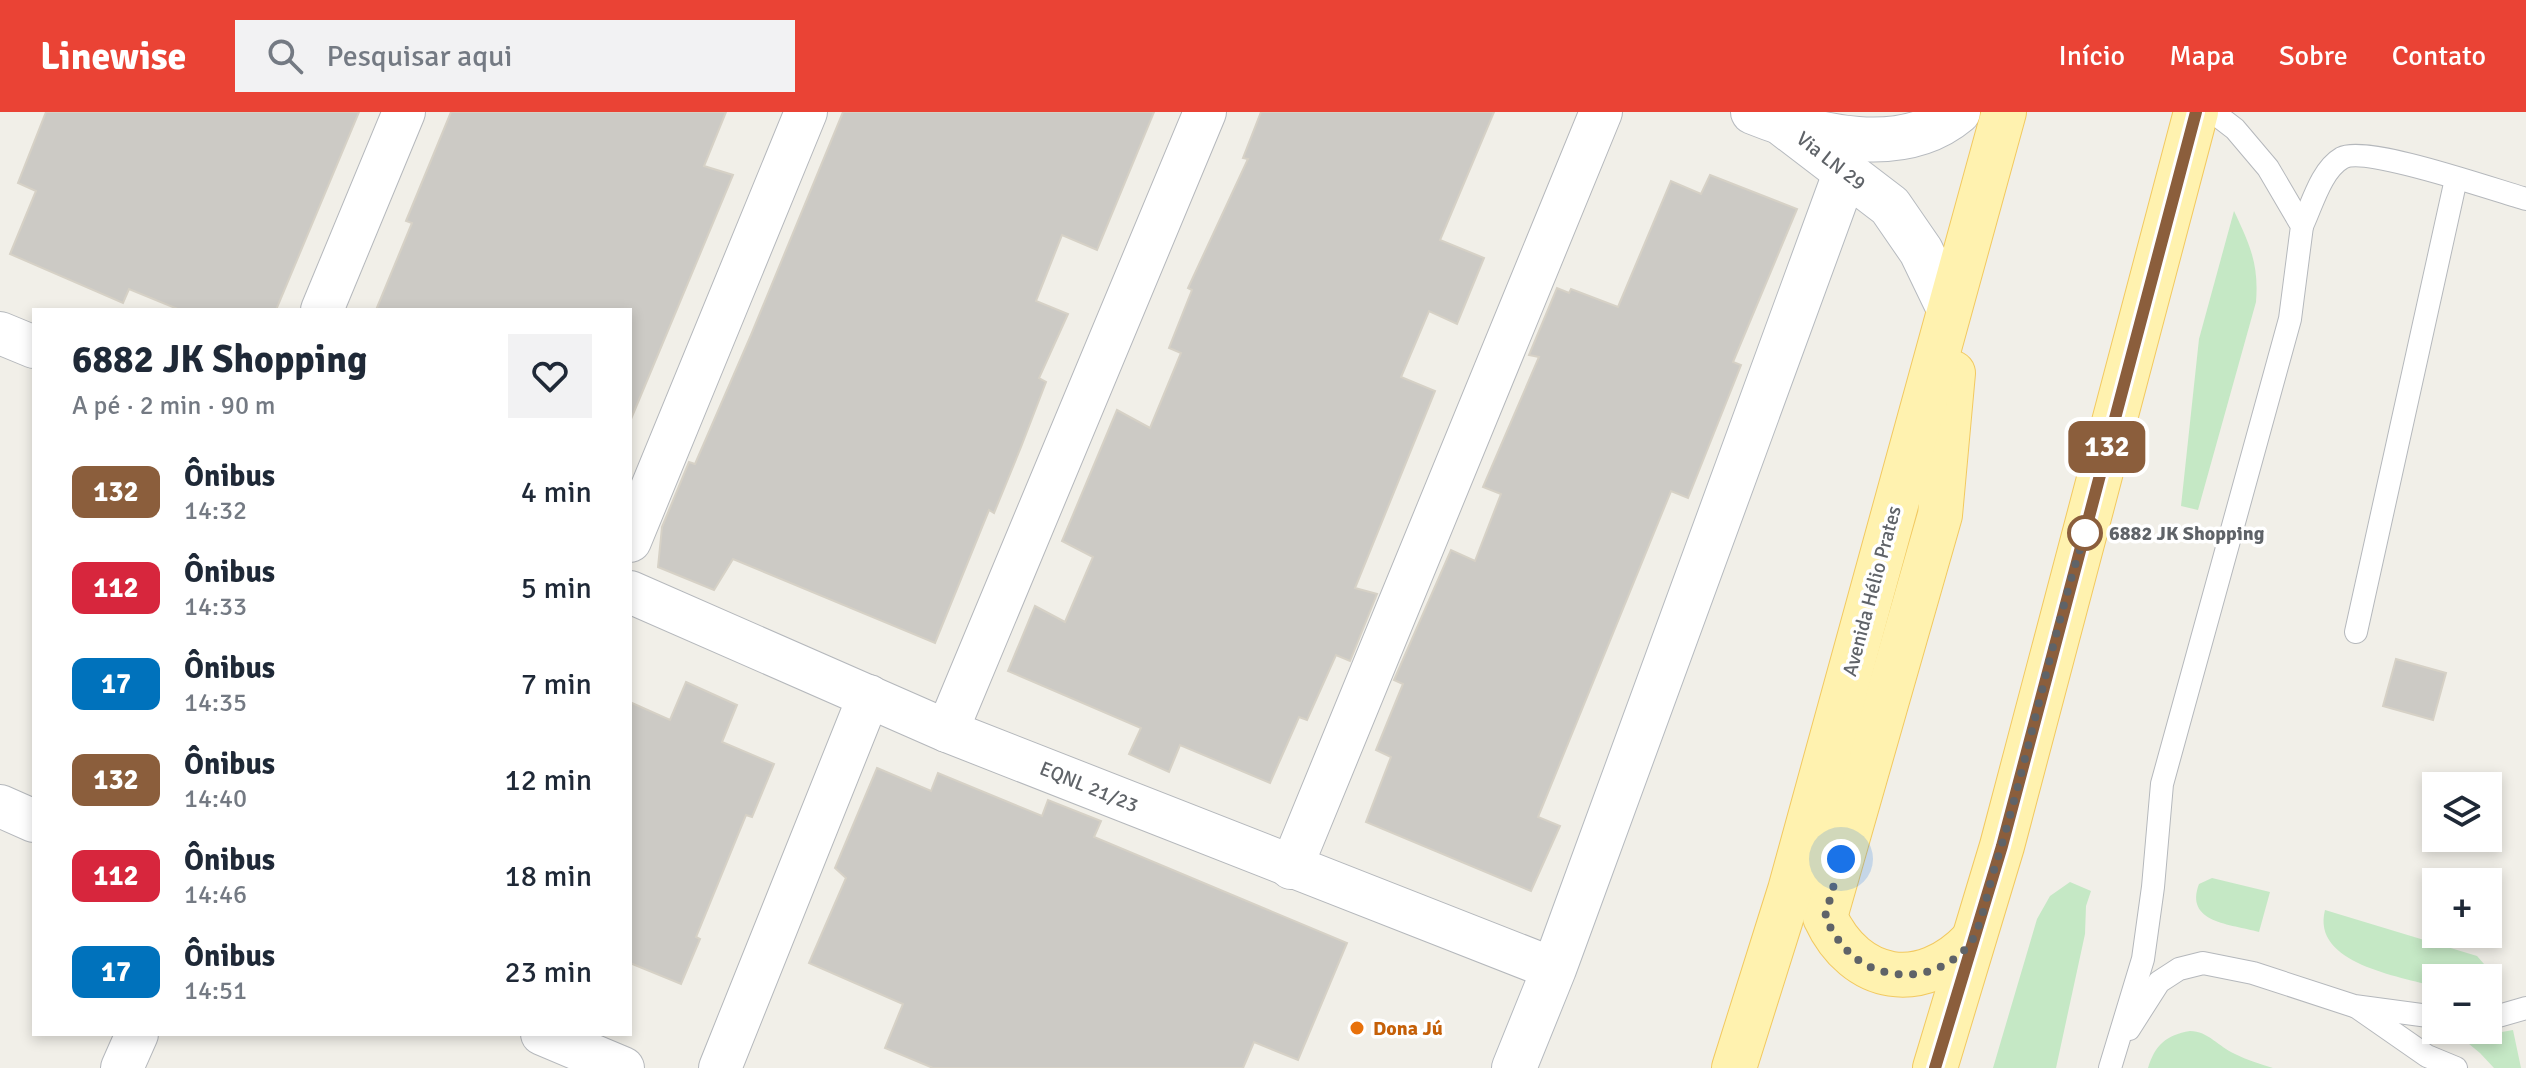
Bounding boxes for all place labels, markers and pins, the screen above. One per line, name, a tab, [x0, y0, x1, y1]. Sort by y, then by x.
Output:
marker: 6882 JK Shopping	[2068, 516, 2102, 550]
place label: 6882 JK Shopping	[2109, 521, 2265, 546]
place label: Dona Jú	[1373, 1016, 1443, 1041]
marker: Dona Jú	[1348, 1019, 1366, 1037]

